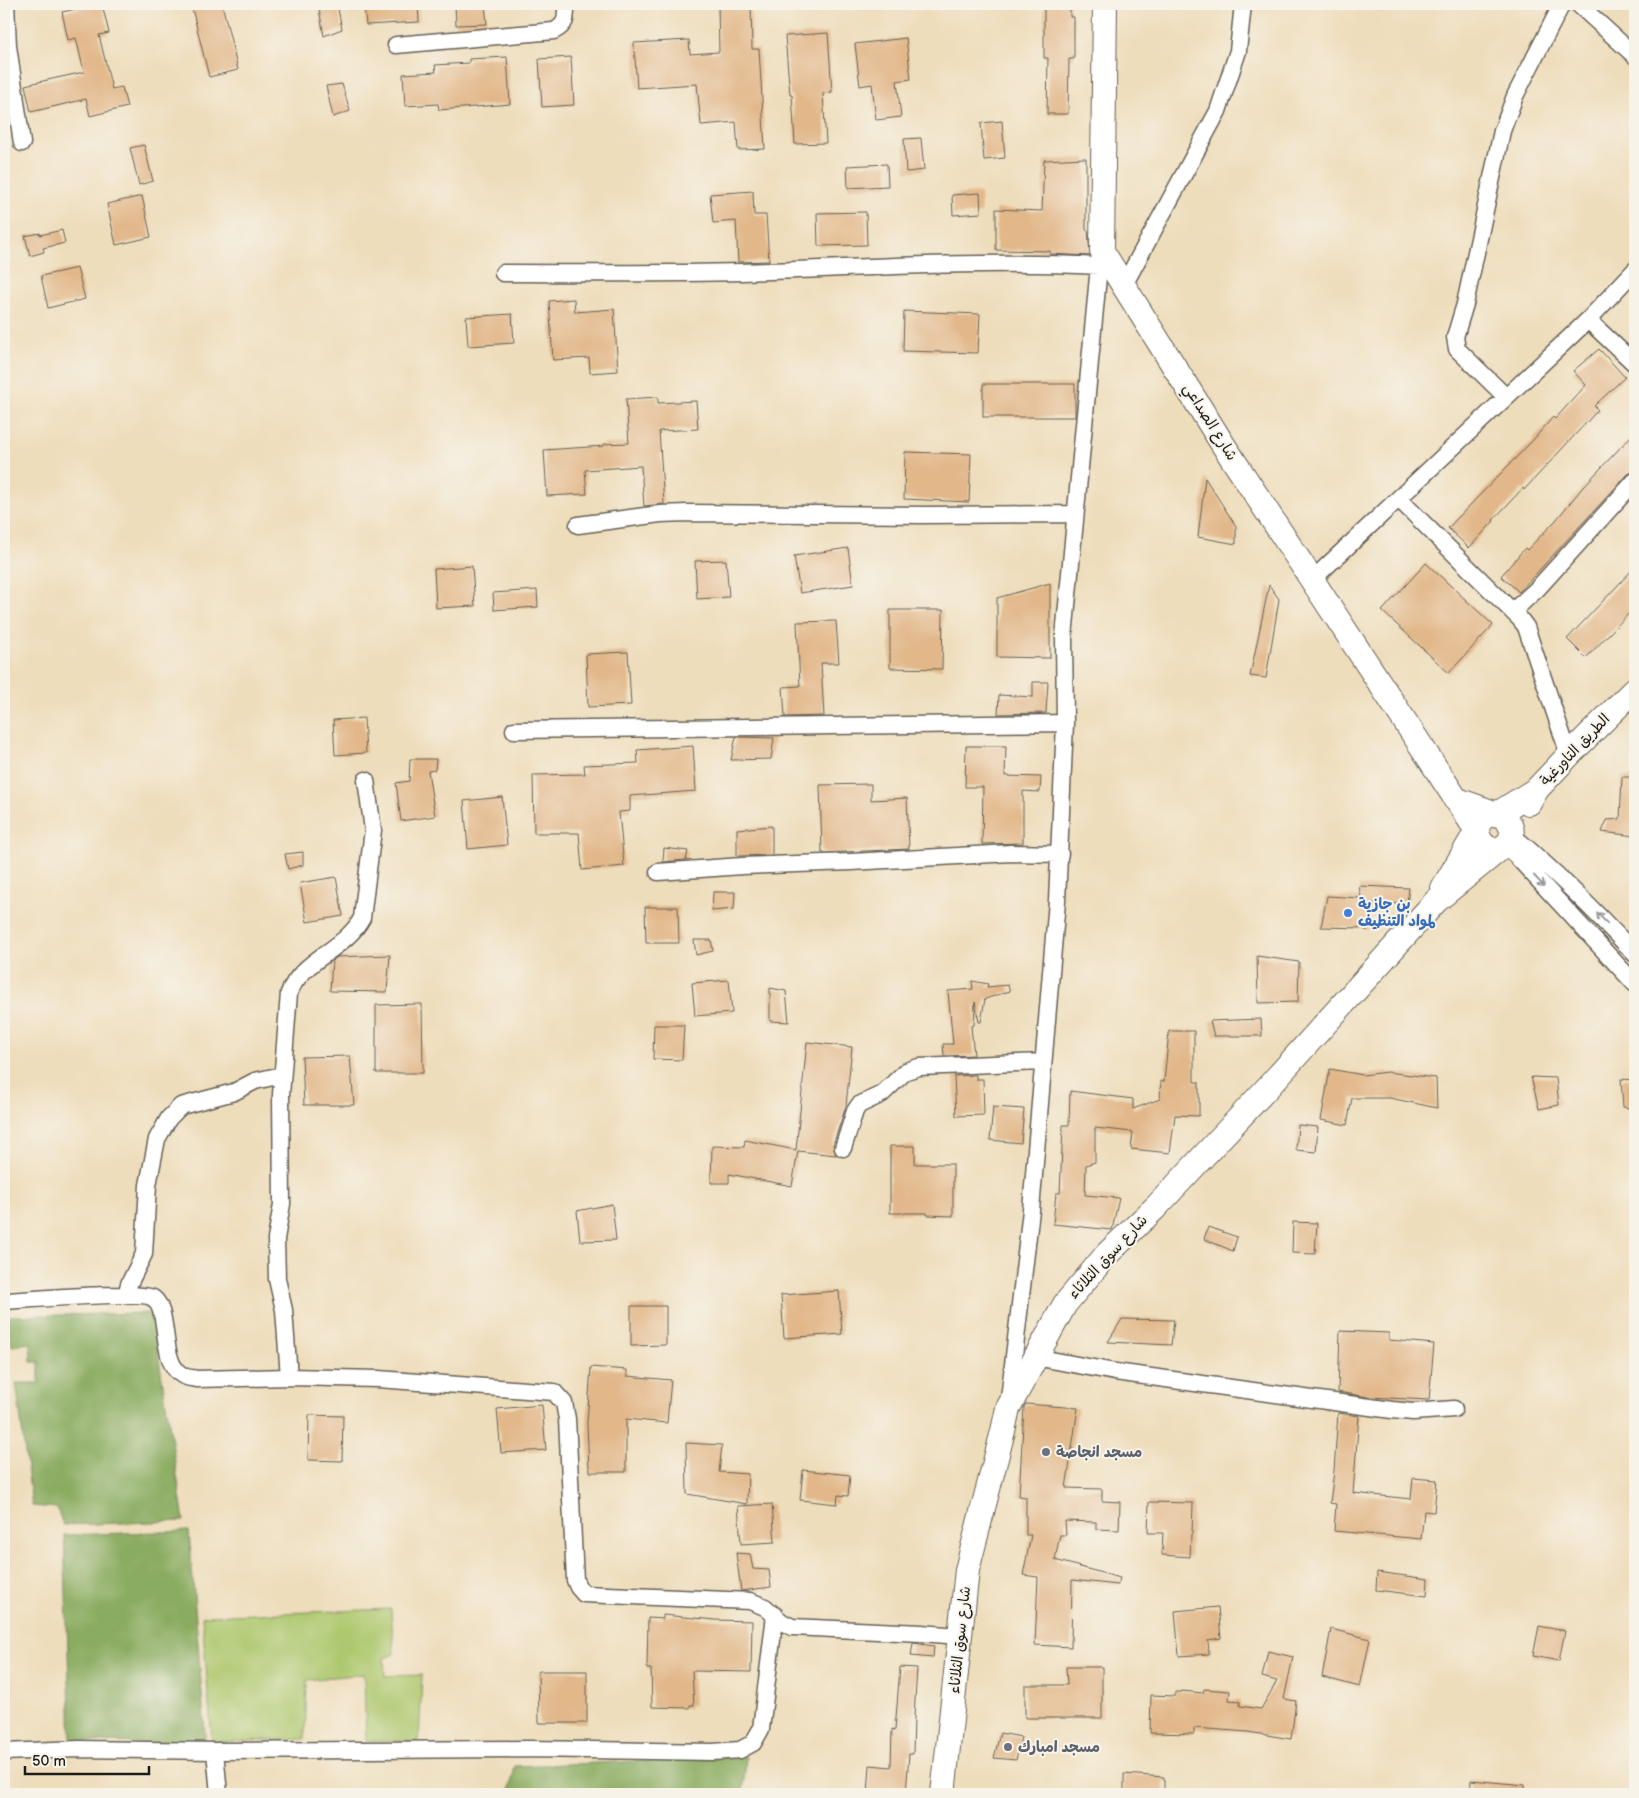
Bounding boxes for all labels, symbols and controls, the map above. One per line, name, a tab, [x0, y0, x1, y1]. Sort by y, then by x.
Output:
street label: شارع الصداعي	[1176, 380, 1241, 466]
street label: الطريق التاورغية	[1536, 710, 1614, 790]
one-way arrow	[1533, 874, 1545, 887]
place label: بن جازية لمواد التنظيف	[1358, 895, 1435, 931]
marker: بن جازية لمواد التنظيف	[1342, 907, 1354, 919]
one-way arrow	[1596, 912, 1608, 925]
street label: شارع سوق الثلاثاء	[1064, 1211, 1152, 1303]
place label: مسجد انجاصة	[1056, 1443, 1142, 1462]
marker: مسجد انجاصة	[1040, 1446, 1052, 1458]
street label: شارع سوق الثلاثاء	[945, 1585, 975, 1695]
place label: مسجد امبارك	[1018, 1738, 1100, 1757]
marker: مسجد امبارك	[1002, 1741, 1014, 1753]
scale bar	[25, 1743, 149, 1775]
text: 50 m	[32, 1752, 66, 1771]

